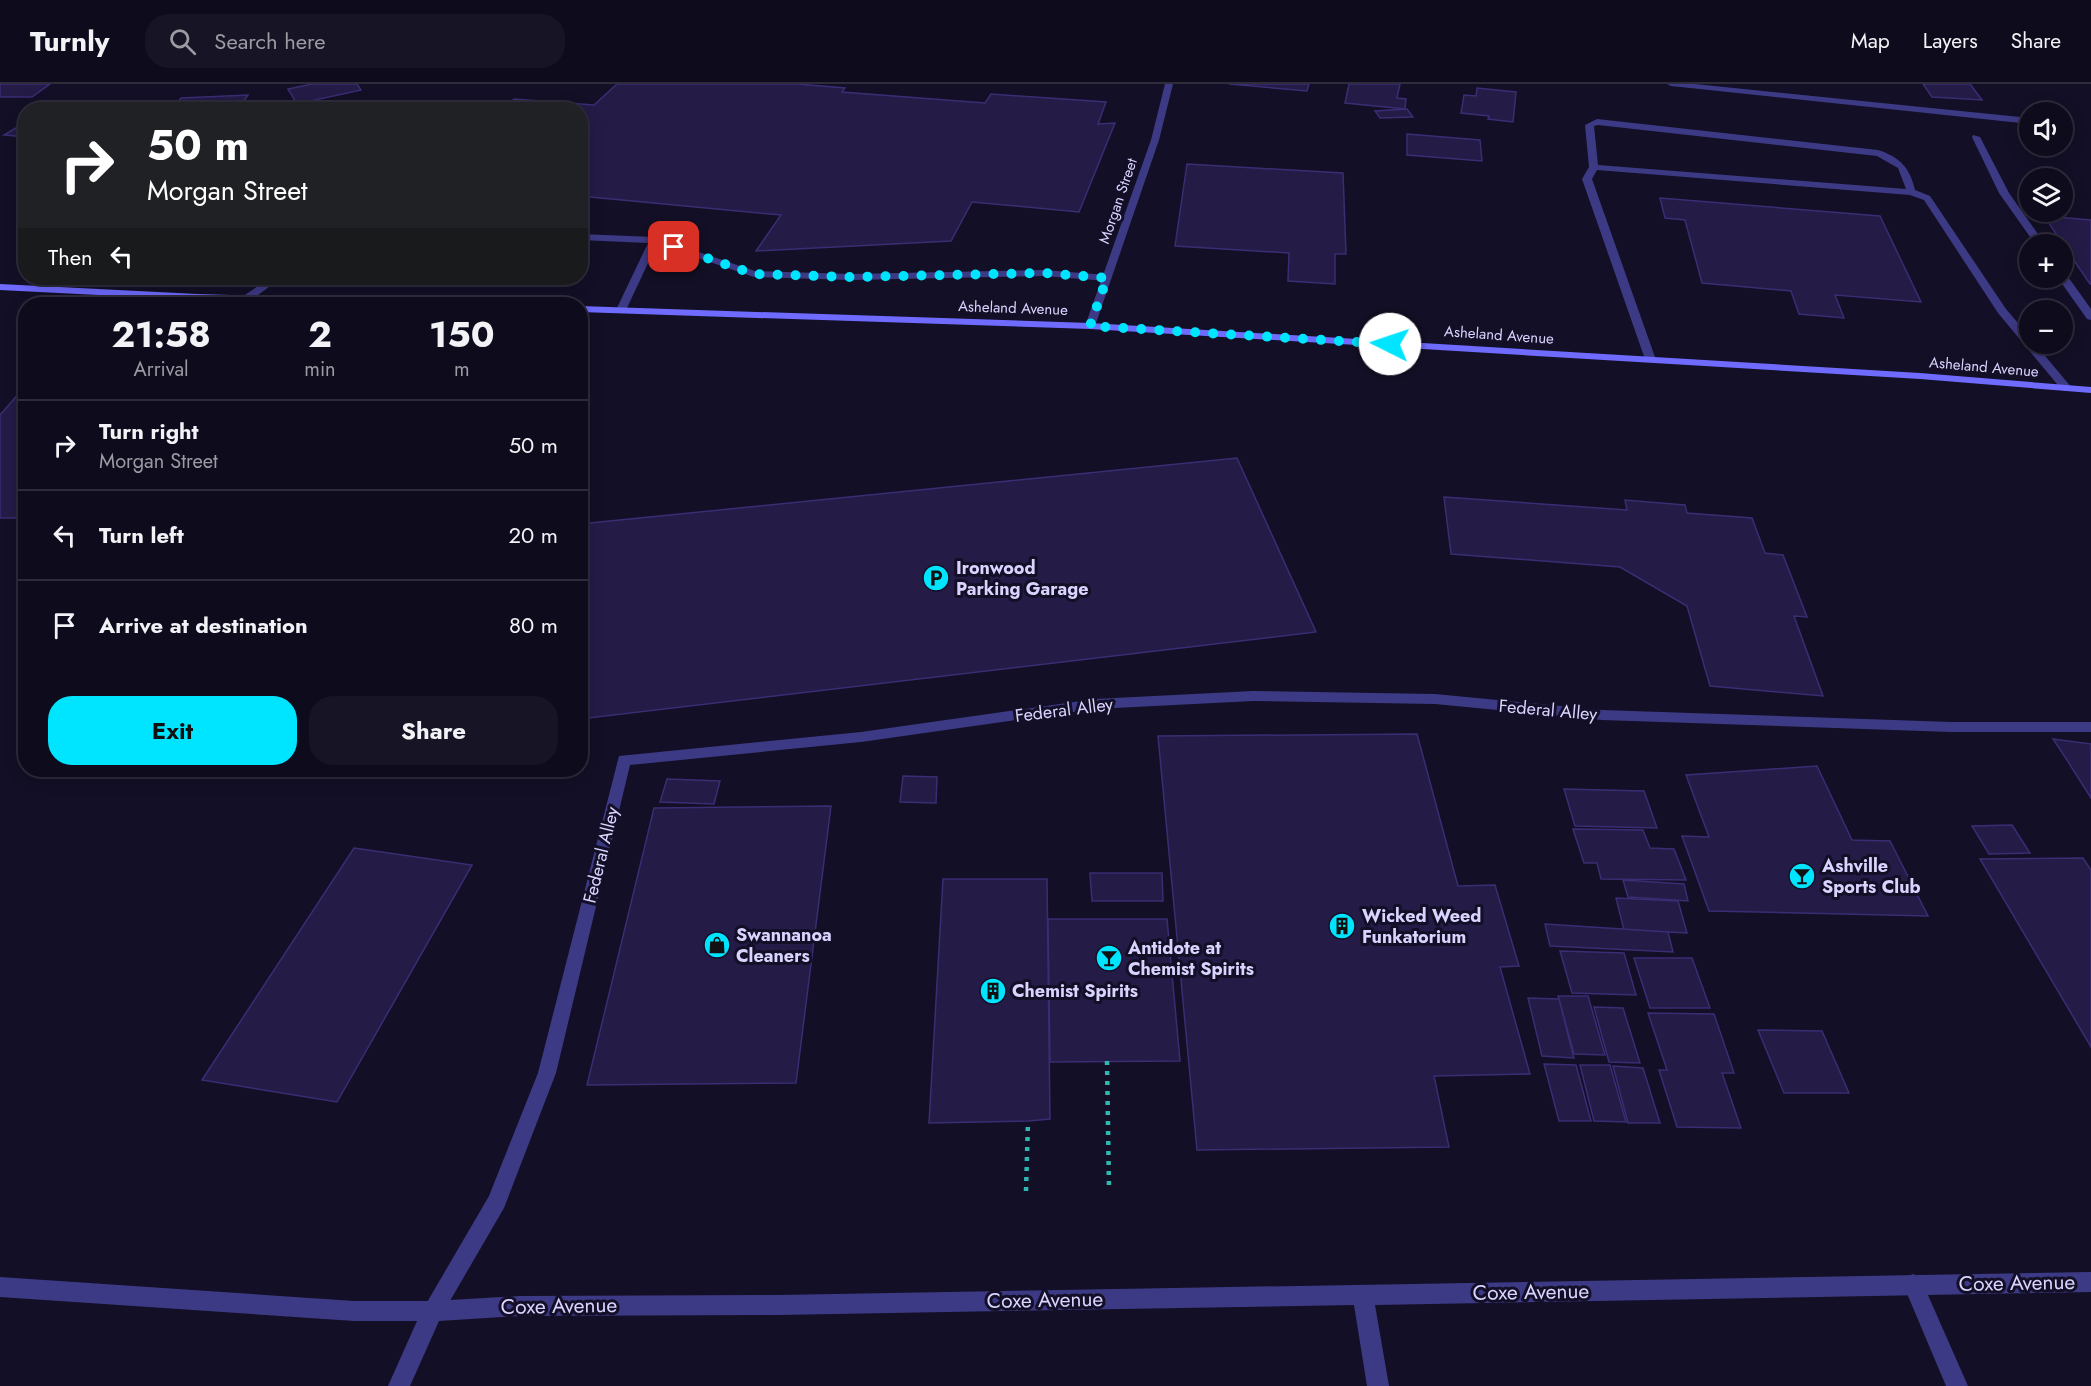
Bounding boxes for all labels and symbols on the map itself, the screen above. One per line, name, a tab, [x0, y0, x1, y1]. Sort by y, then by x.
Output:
street label: Morgan Street	[1093, 155, 1143, 247]
pin	[648, 221, 699, 272]
street label: Asheland Avenue	[958, 295, 1069, 321]
position arrow	[1358, 312, 1422, 376]
street label: Asheland Avenue	[1443, 320, 1555, 350]
street label: Asheland Avenue	[1928, 351, 2040, 383]
place label: Ironwood Parking Garage	[956, 555, 1089, 602]
parking icon: Ironwood Parking Garage	[921, 563, 951, 593]
street label: Federal Alley	[1013, 691, 1115, 729]
street label: Federal Alley	[1498, 693, 1598, 727]
street label: Federal Alley	[576, 804, 626, 906]
place label: Ashville Sports Club	[1821, 853, 1921, 900]
bar icon: Ashville Sports Club	[1787, 861, 1817, 891]
place label: Wicked Weed Funkatorium	[1362, 903, 1481, 950]
building icon: Wicked Weed Funkatorium	[1327, 911, 1357, 941]
place label: Swannanoa Cleaners	[736, 922, 832, 969]
shop icon: Swannanoa Cleaners	[702, 930, 732, 960]
place label: Antidote at Chemist Spirits	[1127, 935, 1254, 982]
bar icon: Antidote at Chemist Spirits	[1094, 943, 1124, 973]
building icon: Chemist Spirits	[978, 976, 1008, 1006]
place label: Chemist Spirits	[1012, 978, 1138, 1004]
street label: Coxe Avenue	[1958, 1267, 2076, 1299]
street label: Coxe Avenue	[1472, 1276, 1590, 1308]
street label: Coxe Avenue	[986, 1284, 1104, 1316]
street label: Coxe Avenue	[500, 1290, 618, 1322]

